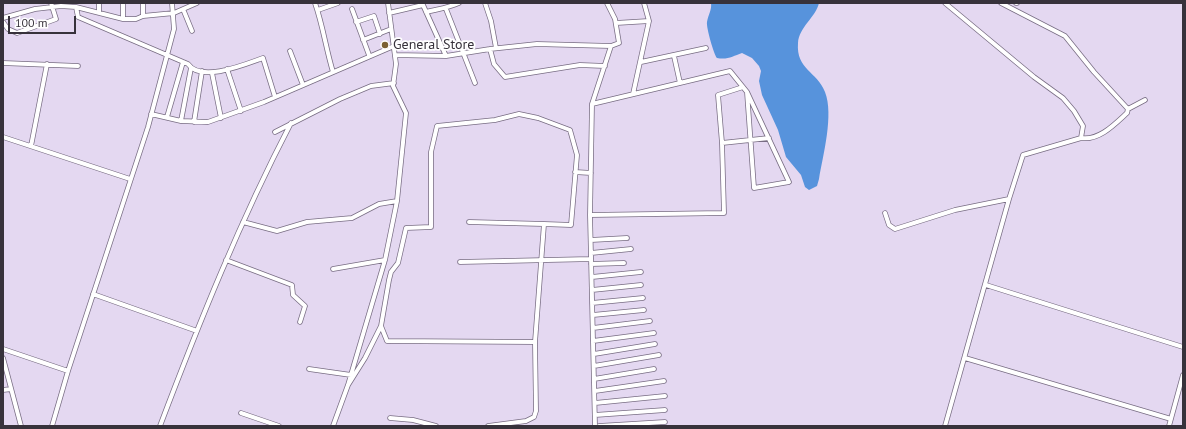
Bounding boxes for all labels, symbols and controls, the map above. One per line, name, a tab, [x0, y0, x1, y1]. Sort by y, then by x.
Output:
scale bar	[10, 8, 78, 34]
text: 100 m	[15, 15, 48, 30]
place label: General Store	[393, 37, 474, 53]
marker: General Store	[380, 40, 390, 50]

